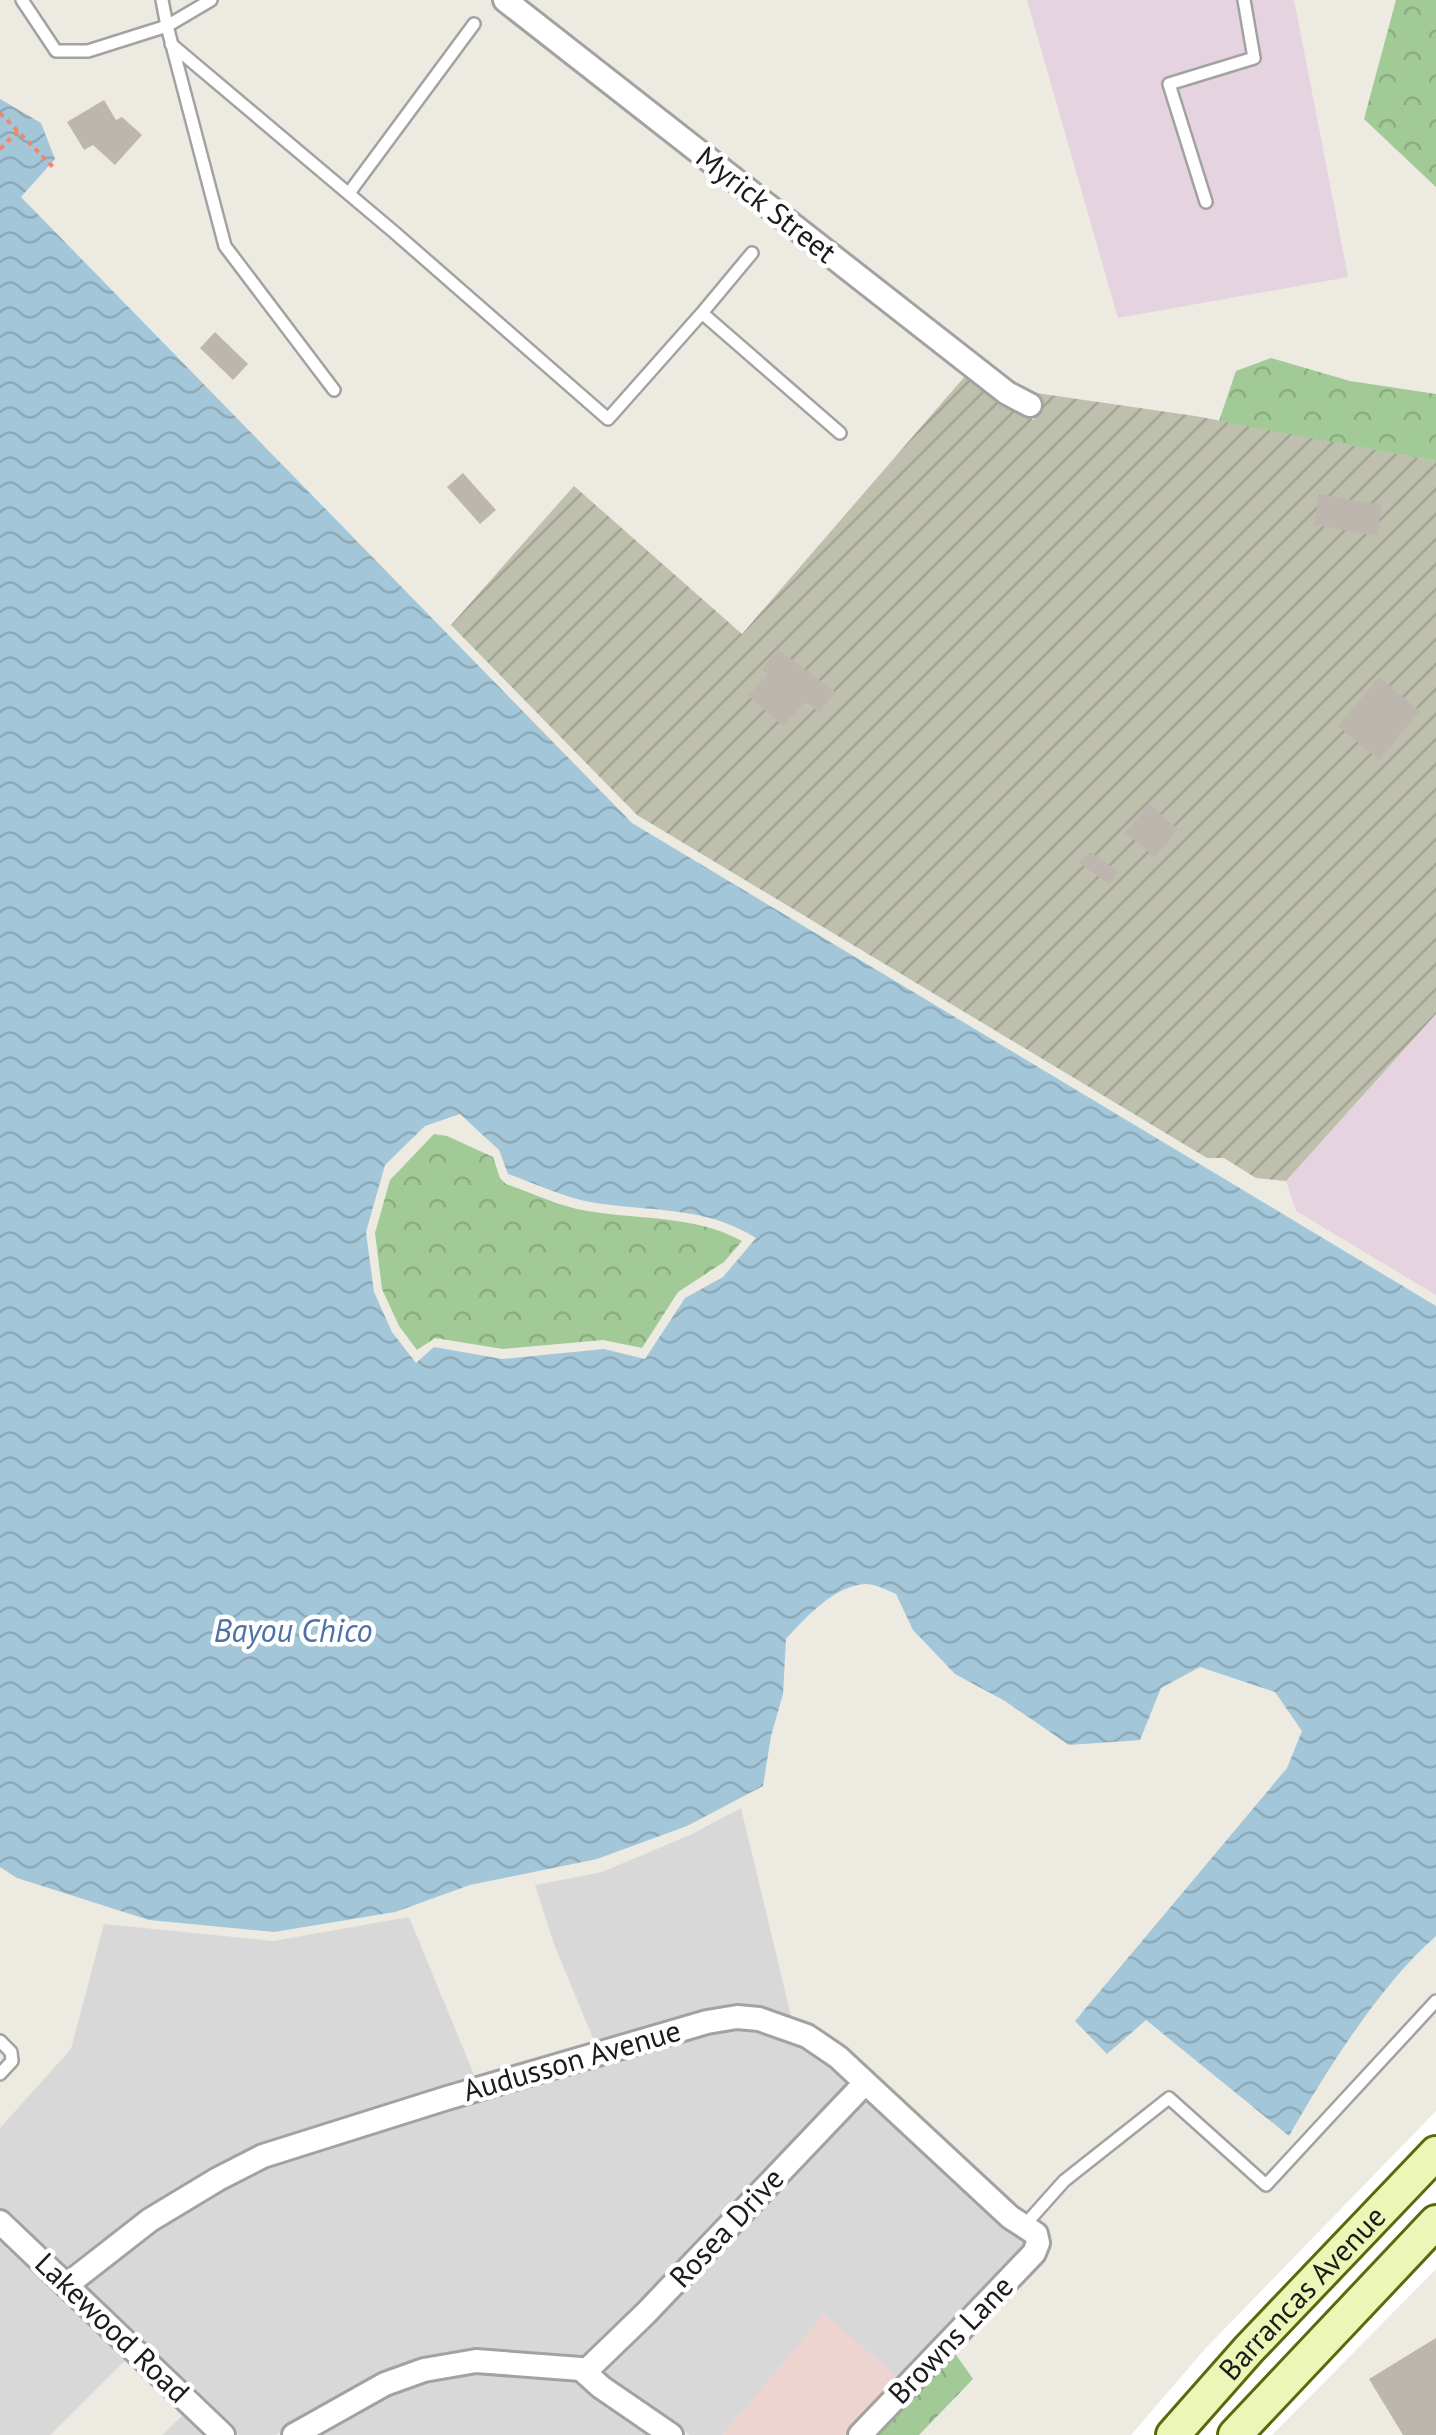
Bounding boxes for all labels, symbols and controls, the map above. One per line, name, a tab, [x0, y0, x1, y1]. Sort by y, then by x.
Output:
street label: Myrick Street	[689, 137, 845, 271]
water label: Bayou Chico	[214, 1609, 372, 1651]
street label: Audusson Avenue	[458, 2010, 685, 2109]
street label: Rosea Drive	[660, 2159, 791, 2295]
street label: Barrancas Avenue	[1210, 2197, 1393, 2388]
street label: Lakewood Road	[27, 2243, 199, 2411]
street label: Browns Lane	[879, 2266, 1021, 2411]

